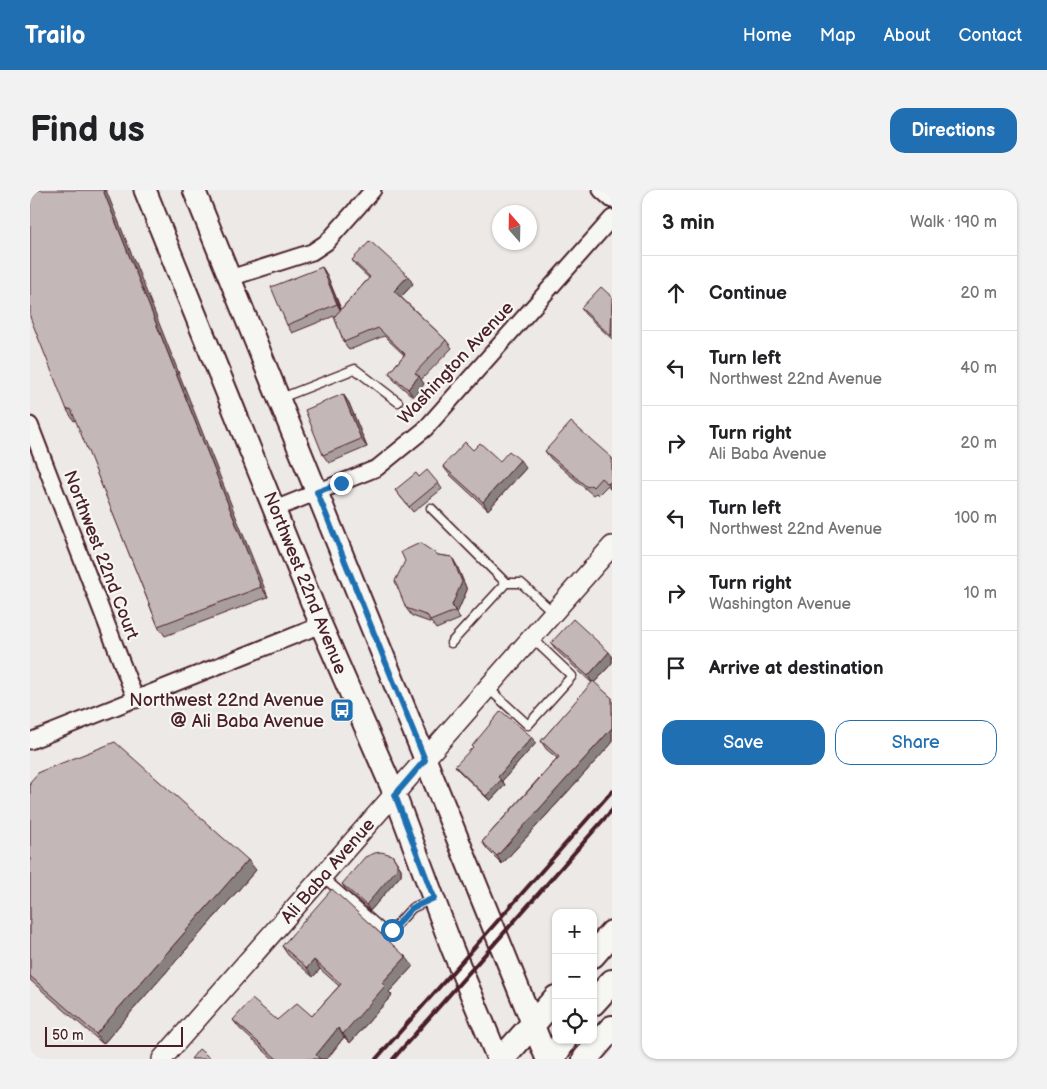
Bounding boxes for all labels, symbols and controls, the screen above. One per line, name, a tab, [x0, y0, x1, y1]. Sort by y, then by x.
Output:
text: Trailo	[25, 21, 85, 50]
text: Home	[743, 25, 792, 46]
text: Map	[820, 25, 856, 46]
text: About	[884, 25, 931, 46]
text: Contact	[959, 25, 1022, 46]
button: Directions	[890, 108, 1017, 153]
text: Find us	[30, 109, 145, 152]
north arrow	[492, 205, 537, 250]
text: 3 min	[662, 210, 715, 235]
text: Walk · 190 m	[910, 213, 997, 232]
icon: ahead	[662, 279, 690, 307]
text: Continue	[709, 282, 787, 305]
text: 20 m	[961, 284, 997, 303]
street label: Washington Avenue	[394, 297, 518, 429]
text: Turn left	[709, 347, 781, 370]
icon: left	[662, 354, 690, 382]
text: 40 m	[960, 359, 997, 378]
text: Northwest 22nd Avenue	[709, 370, 882, 389]
text: Turn right	[709, 422, 792, 445]
icon: right	[662, 429, 690, 457]
text: 20 m	[961, 434, 997, 453]
text: Ali Baba Avenue	[709, 445, 827, 464]
street label: Northwest 22nd Court	[59, 468, 143, 643]
route end	[330, 472, 353, 495]
street label: Northwest 22nd Avenue	[259, 489, 351, 677]
text: Turn left	[709, 497, 781, 520]
icon: left	[662, 504, 690, 532]
text: 100 m	[954, 509, 997, 528]
text: Northwest 22nd Avenue	[709, 520, 882, 539]
text: Turn right	[709, 572, 792, 595]
icon: right	[662, 579, 690, 607]
text: 10 m	[964, 584, 997, 603]
text: Washington Avenue	[709, 595, 851, 614]
icon: arrive	[662, 654, 690, 682]
text: Arrive at destination	[709, 657, 884, 680]
place label: Northwest 22nd Avenue @ Ali Baba Avenue	[129, 690, 324, 732]
bus stop icon: Northwest 22nd Avenue @ Ali Baba Avenue	[329, 697, 355, 723]
button: Save	[662, 720, 825, 765]
button: Share	[835, 720, 997, 765]
street label: Ali Baba Avenue	[277, 814, 379, 928]
map controls	[552, 909, 597, 1044]
button: +	[552, 909, 597, 954]
route start	[381, 919, 404, 942]
button: −	[552, 954, 597, 999]
button: locate	[552, 999, 597, 1044]
scale bar	[45, 1024, 182, 1047]
text: 50 m	[52, 1027, 84, 1044]

